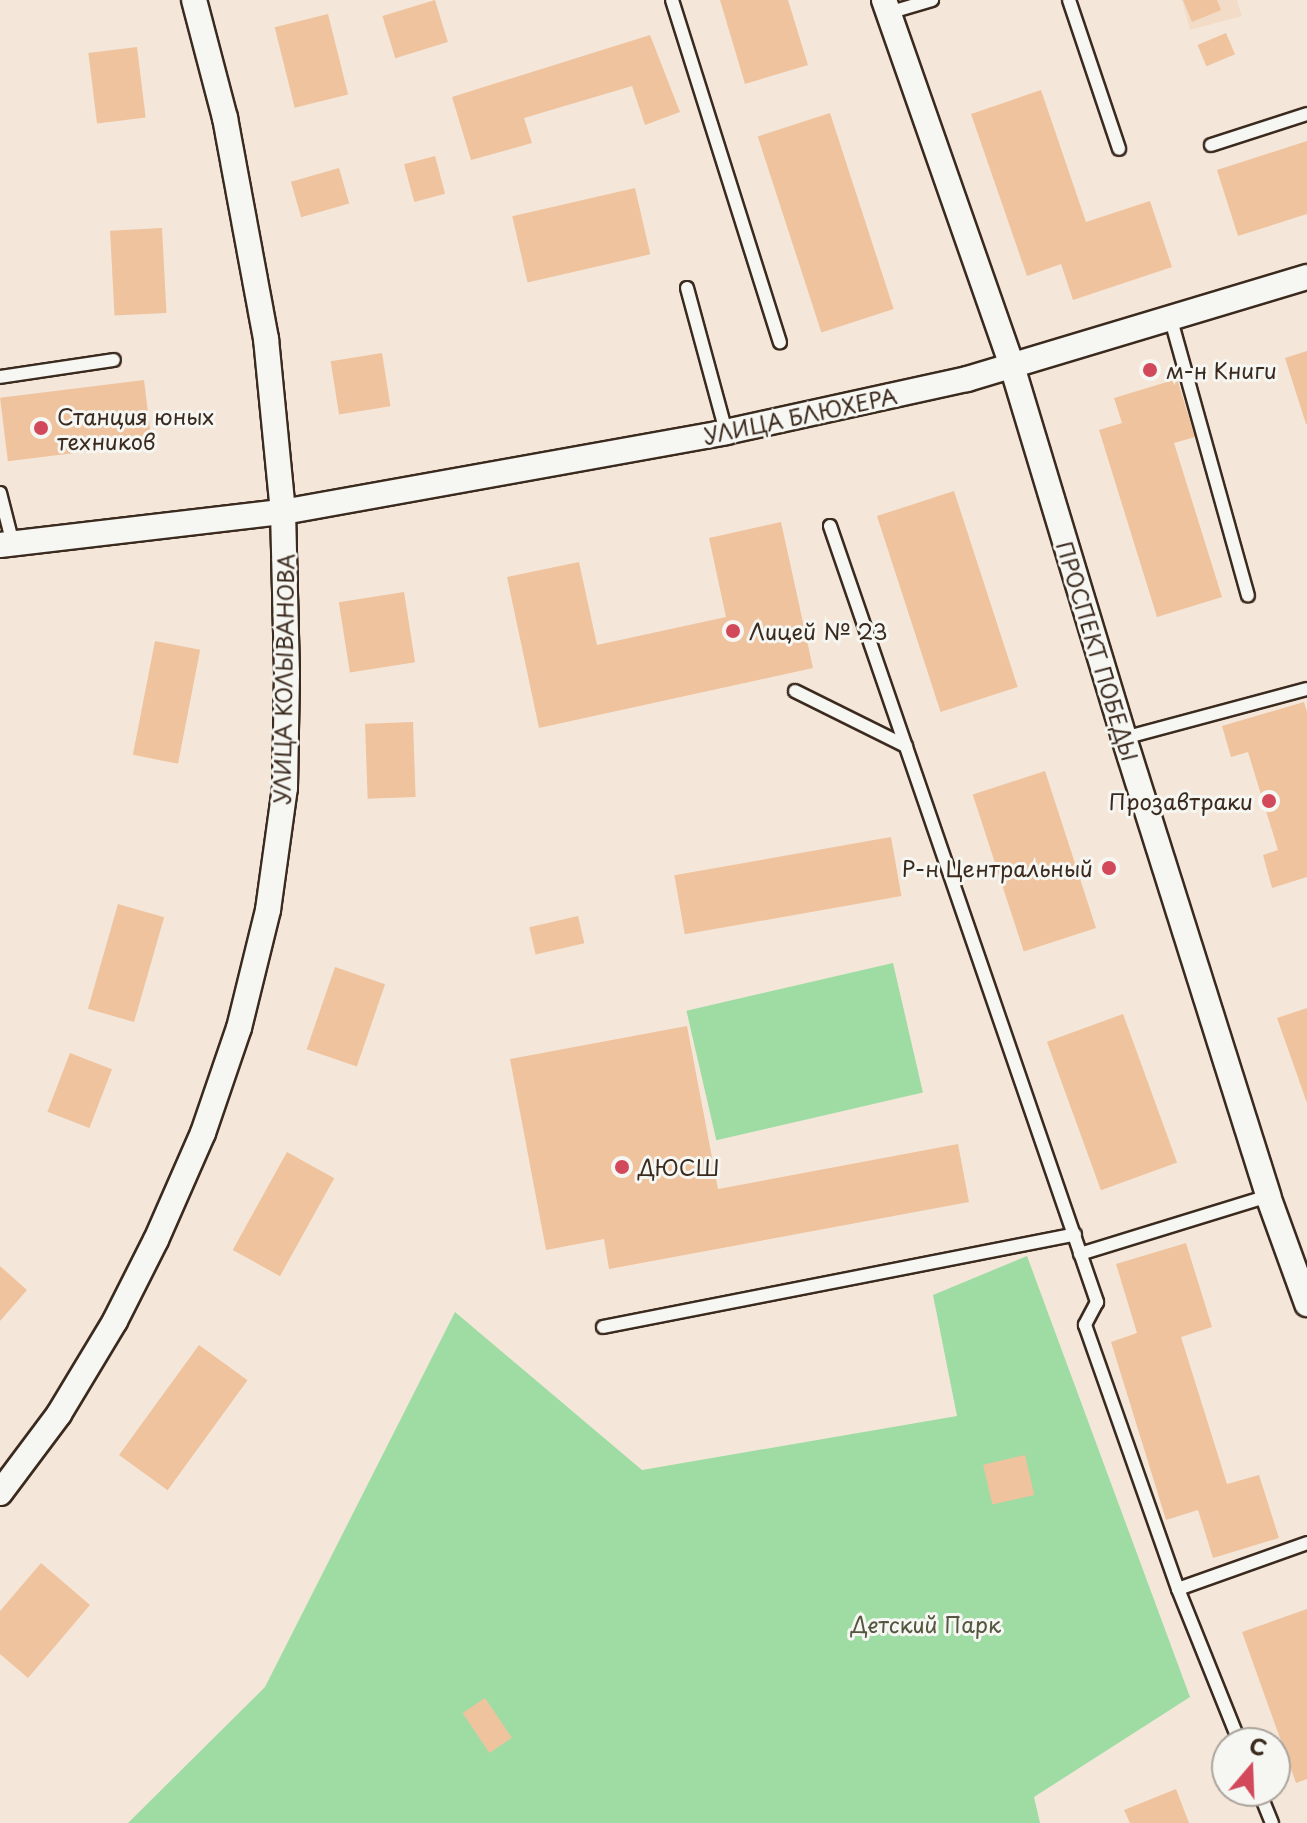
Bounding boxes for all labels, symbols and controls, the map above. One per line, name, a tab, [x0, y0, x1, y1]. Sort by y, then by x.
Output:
place label: м-н Книги	[1166, 357, 1277, 383]
marker: м-н Книги	[1141, 361, 1159, 379]
street label: УЛИЦА БЛЮХЕРА	[700, 381, 900, 449]
place label: Станция юных техников	[57, 402, 215, 454]
marker: Станция юных техников	[32, 419, 50, 437]
street label: ПРОСПЕКТ ПОБЕДЫ	[1052, 537, 1144, 765]
street label: УЛИЦА КОЛЫВАНОВА	[268, 553, 298, 805]
place label: Лицей № 23	[749, 618, 887, 644]
marker: Лицей № 23	[724, 622, 742, 640]
place label: Прозавтраки	[1109, 788, 1253, 814]
marker: Прозавтраки	[1260, 792, 1278, 810]
place label: Р-н Центральный	[901, 855, 1093, 881]
marker: Р-н Центральный	[1100, 859, 1118, 877]
place label: ДЮСШ	[638, 1154, 720, 1180]
marker: ДЮСШ	[613, 1158, 631, 1176]
park label: Детский Парк	[850, 1611, 1002, 1637]
north arrow	[1211, 1727, 1291, 1807]
text: С	[1245, 1727, 1272, 1764]

